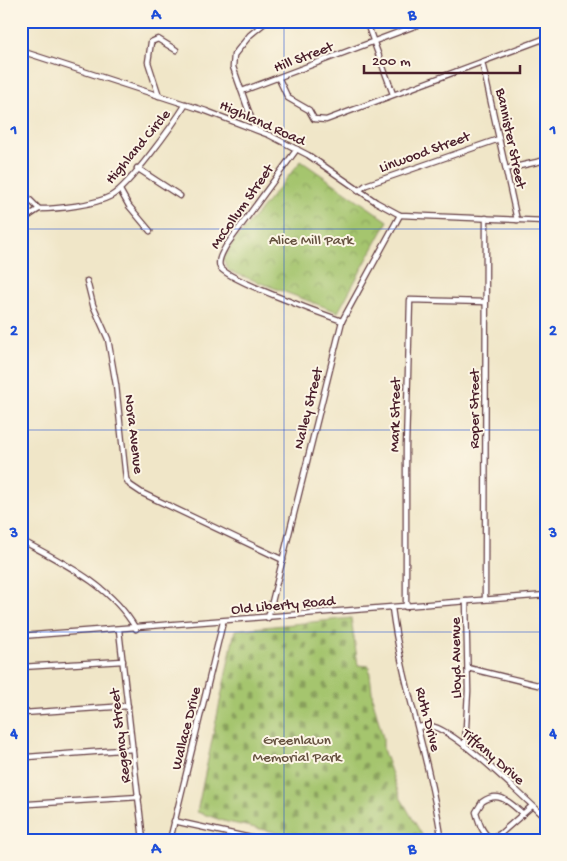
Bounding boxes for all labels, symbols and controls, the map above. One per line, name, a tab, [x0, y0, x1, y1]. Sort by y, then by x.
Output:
text: A	[150, 7, 162, 26]
text: B	[407, 7, 417, 26]
street label: Hill Street	[272, 38, 338, 77]
scale bar	[364, 42, 521, 74]
text: 200 m	[372, 53, 411, 71]
street label: Bannister Street	[490, 86, 530, 192]
street label: Highland Road	[216, 97, 309, 151]
street label: Highland Circle	[102, 106, 175, 188]
text: 1	[10, 122, 17, 141]
text: 1	[549, 122, 556, 141]
street label: Linwood Street	[377, 127, 474, 178]
street label: McCollum Street	[207, 160, 280, 253]
park label: Alice Mill Park	[269, 232, 354, 250]
text: 2	[10, 323, 18, 342]
text: 2	[549, 323, 557, 342]
street label: Nalley Street	[290, 364, 328, 451]
street label: Roper Street	[466, 367, 484, 449]
street label: Mark Street	[386, 376, 406, 452]
street label: Nora Avenue	[119, 393, 147, 475]
text: 3	[9, 525, 18, 544]
text: 3	[548, 525, 557, 544]
street label: Old Liberty Road	[230, 592, 337, 619]
street label: Lloyd Avenue	[447, 617, 467, 699]
street label: Wallace Drive	[168, 685, 206, 772]
street label: Regency Street	[106, 686, 136, 784]
street label: Ruth Drive	[410, 686, 444, 754]
street label: Tiffany Drive	[457, 725, 528, 790]
text: 4	[9, 726, 18, 745]
text: 4	[548, 726, 557, 745]
park label: Greenlawn Memorial Park	[253, 732, 343, 767]
text: A	[150, 841, 162, 860]
text: B	[407, 841, 417, 860]

